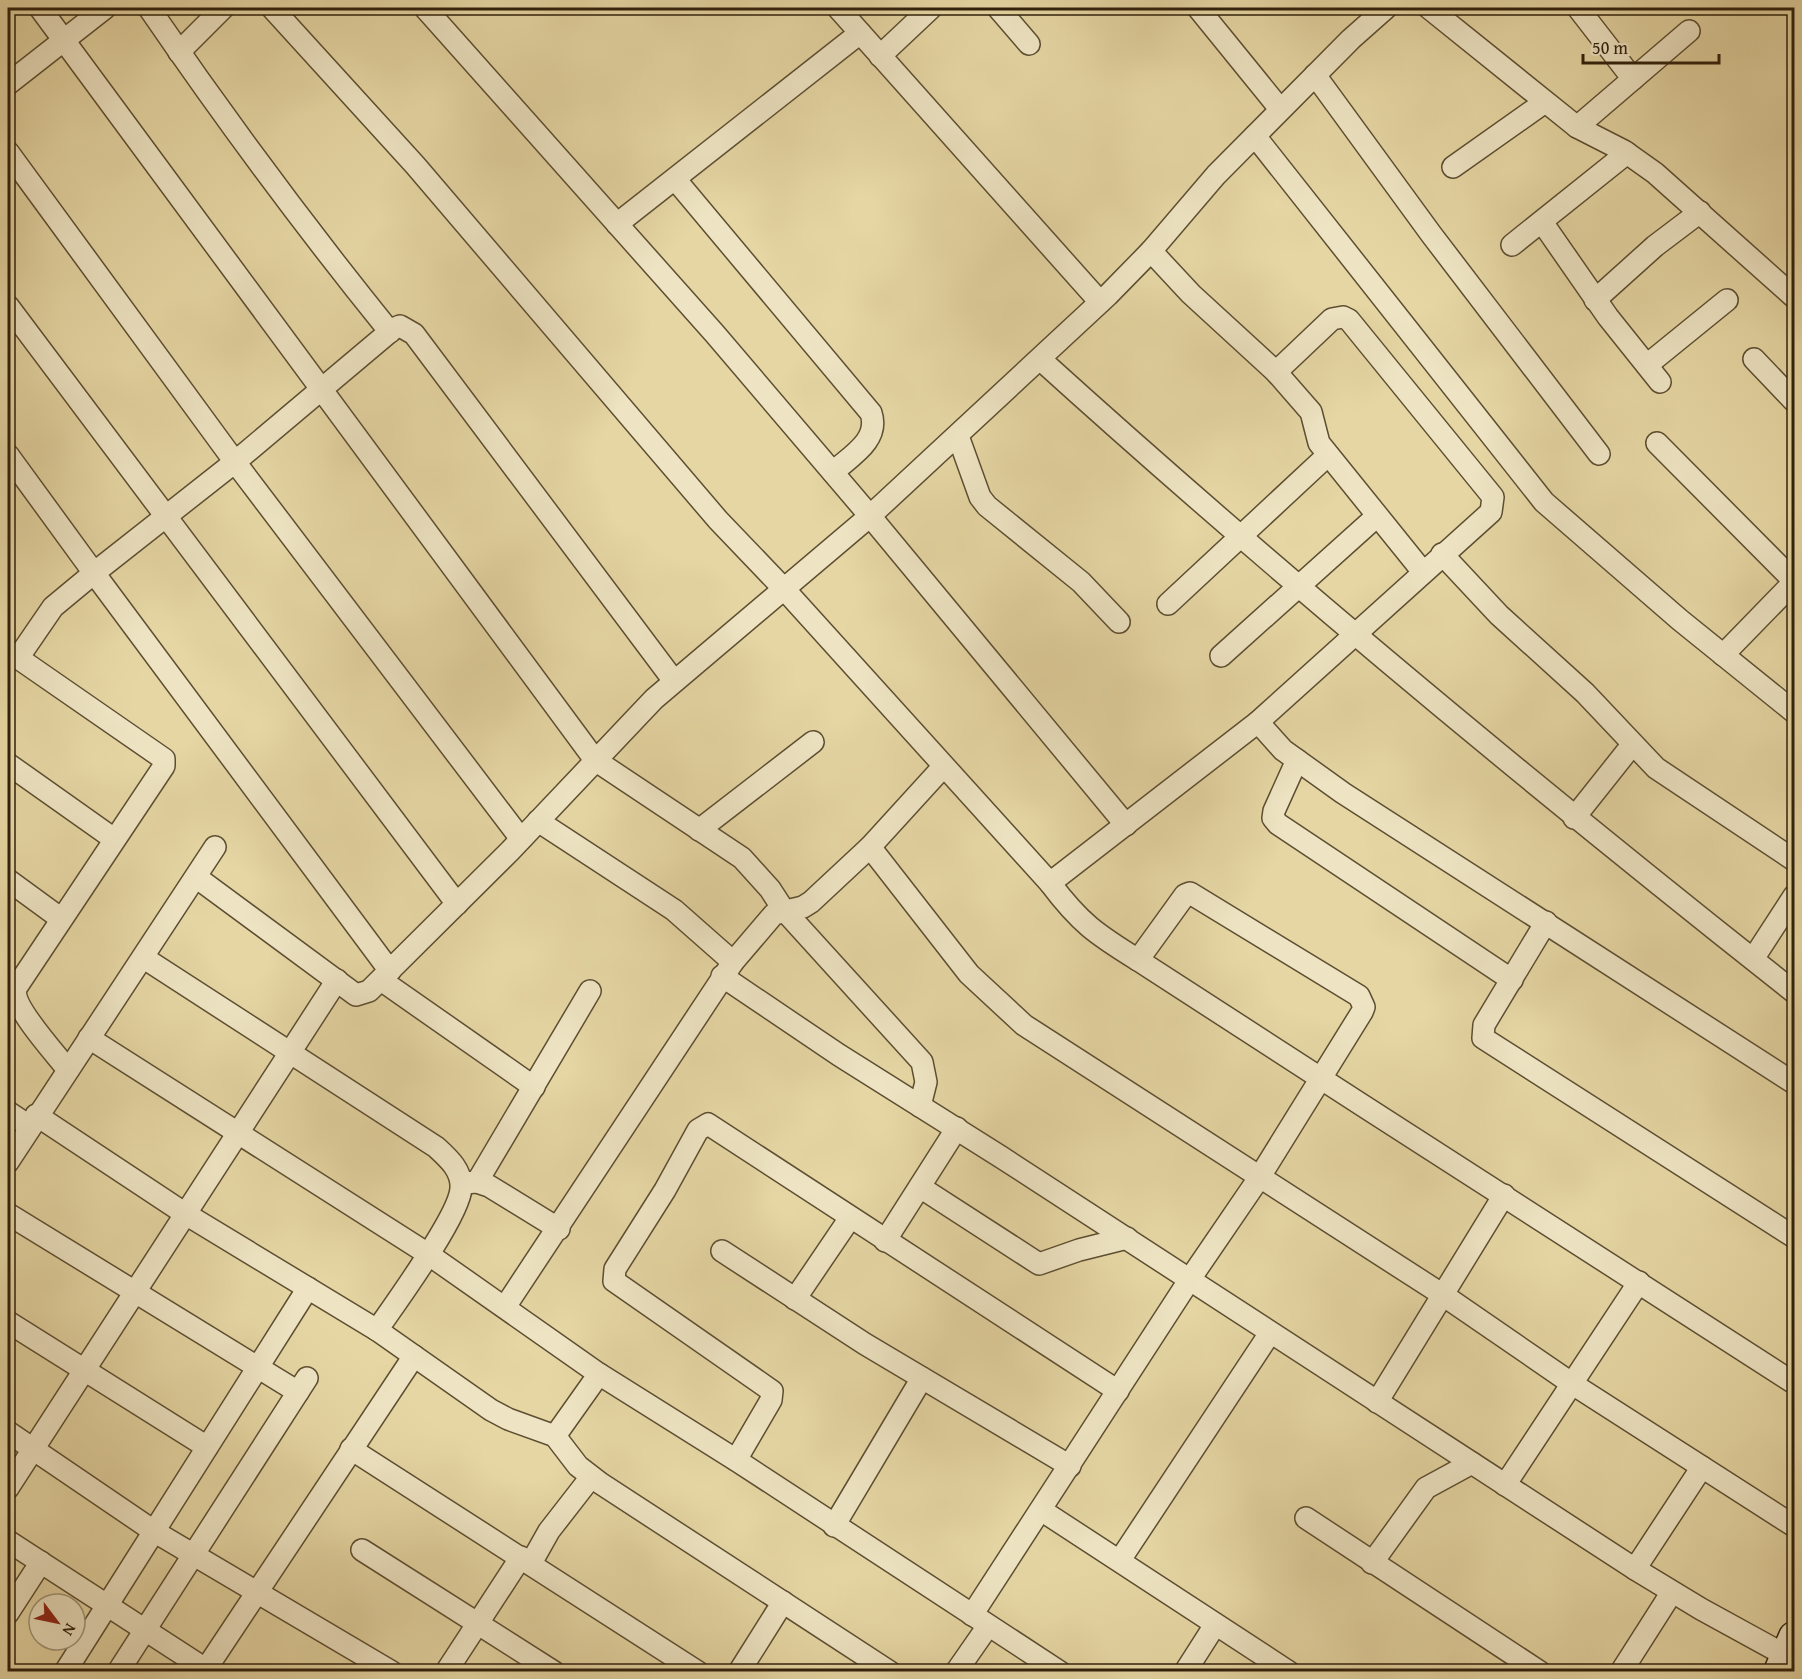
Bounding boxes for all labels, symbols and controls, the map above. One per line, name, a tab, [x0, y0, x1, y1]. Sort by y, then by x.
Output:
scale bar	[1583, 27, 1720, 65]
text: 50 m	[1592, 34, 1628, 61]
north arrow	[27, 1592, 87, 1652]
text: N	[57, 1619, 83, 1641]

